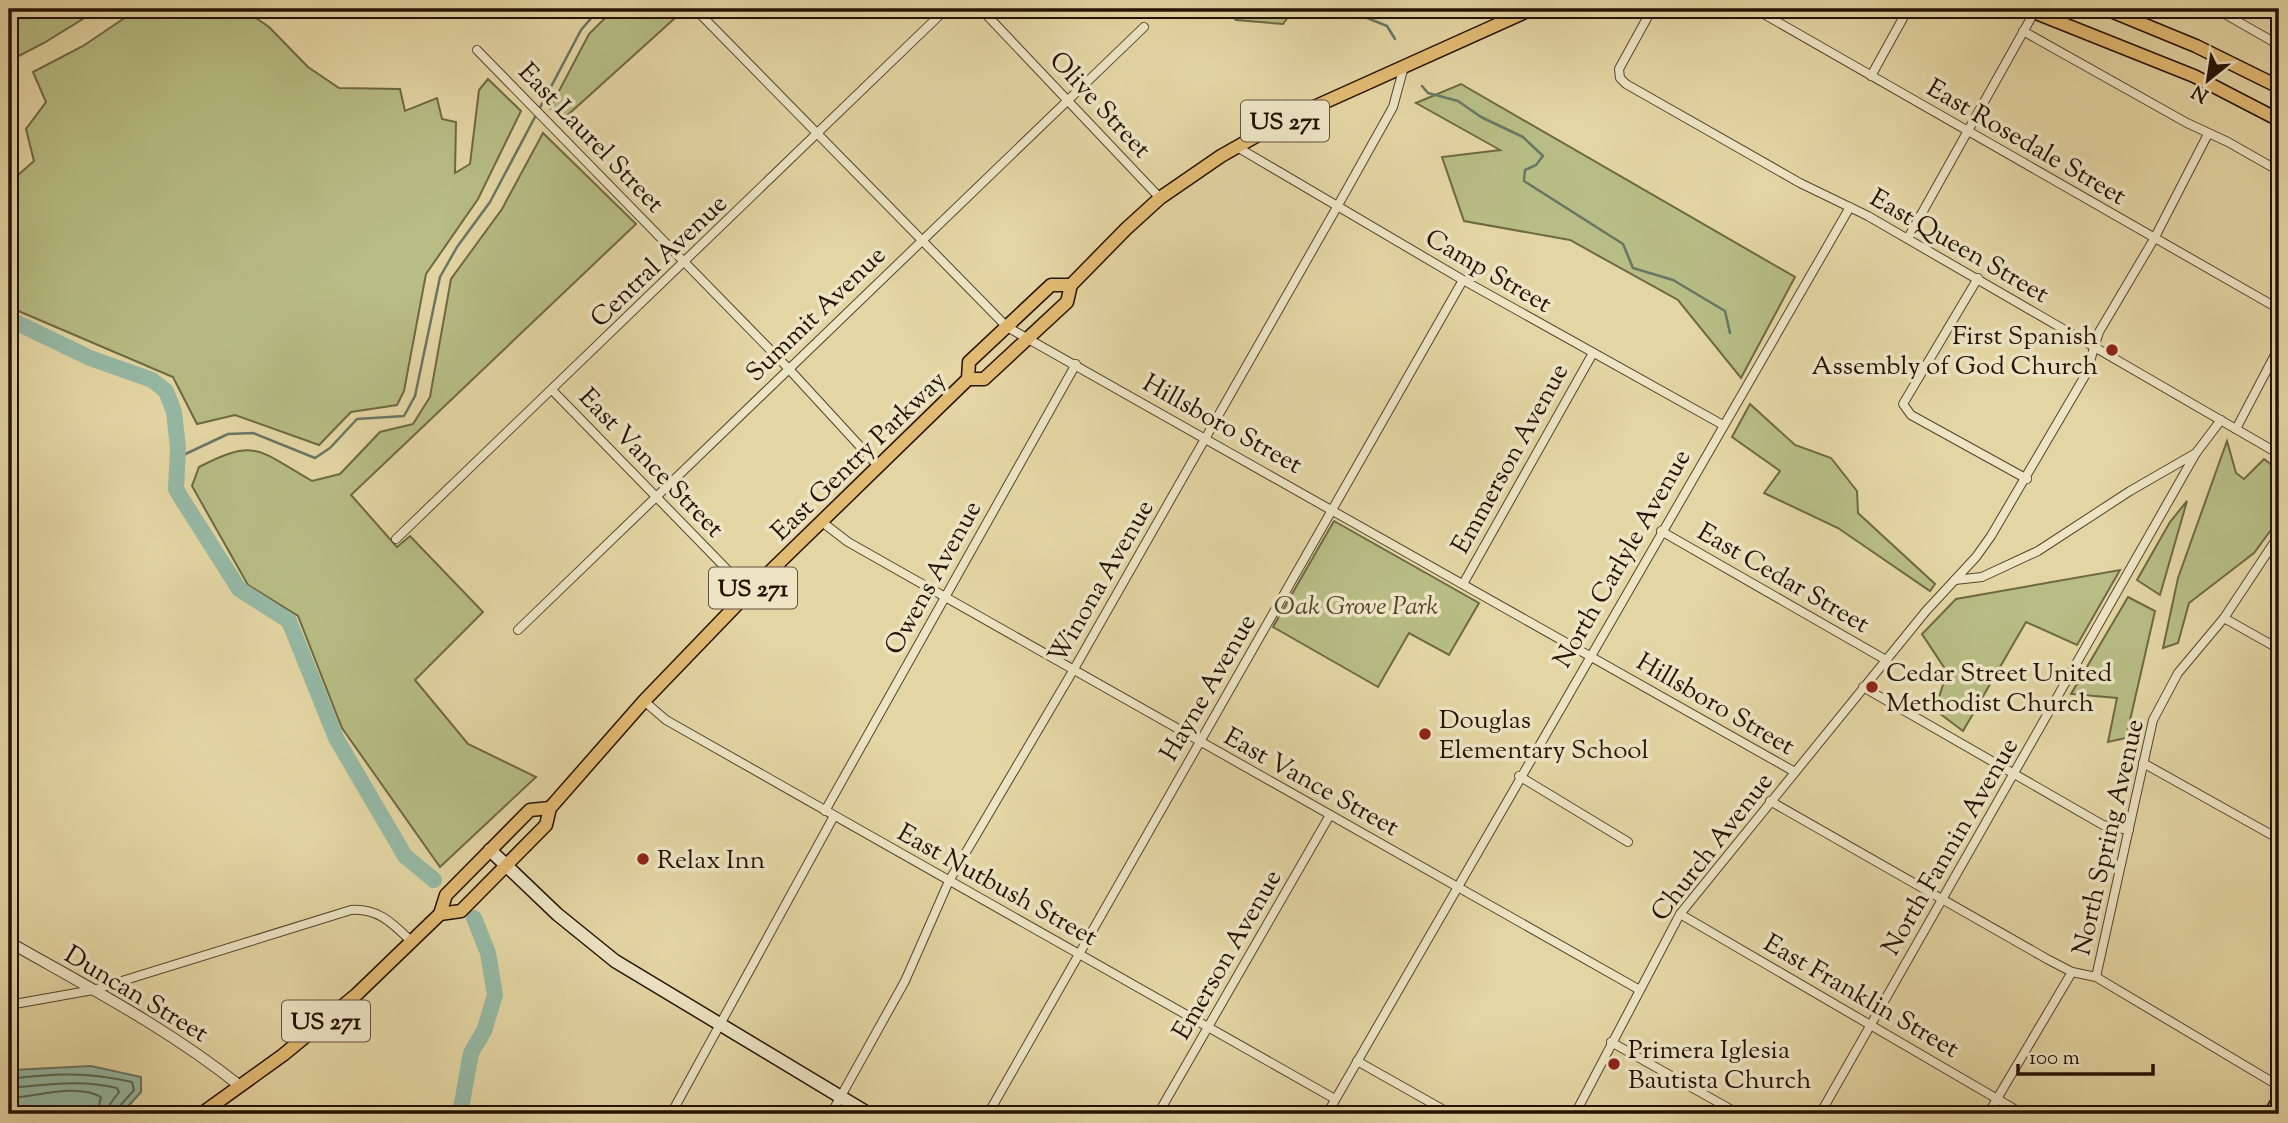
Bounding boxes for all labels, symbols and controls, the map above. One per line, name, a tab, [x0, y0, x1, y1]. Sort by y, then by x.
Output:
street label: Olive Street	[1040, 44, 1159, 168]
north arrow	[2172, 46, 2242, 116]
street label: East Laurel Street	[509, 55, 672, 222]
street label: East Rosedale Street	[1919, 71, 2133, 216]
text: N	[2187, 77, 2214, 108]
road number: US 271	[1241, 100, 1329, 141]
street label: East Queen Street	[1862, 181, 2055, 314]
street label: Central Avenue	[583, 187, 737, 337]
street label: Camp Street	[1417, 221, 1558, 323]
street label: Summit Avenue	[738, 238, 895, 391]
place label: First Spanish Assembly of God Church	[1811, 319, 2098, 386]
marker: First Spanish Assembly of God Church	[2104, 342, 2120, 358]
street label: Emmerson Avenue	[1443, 357, 1579, 561]
street label: East Gentry Parkway	[764, 363, 956, 550]
street label: Hillsboro Street	[1135, 366, 1308, 484]
street label: East Vance Street	[569, 381, 731, 547]
street label: North Carlyle Avenue	[1545, 443, 1701, 676]
street label: Winona Avenue	[1040, 493, 1164, 671]
street label: Owens Avenue	[877, 494, 992, 662]
street label: East Cedar Street	[1690, 515, 1876, 644]
road number: US 271	[709, 568, 797, 608]
park label: Oak Grove Park	[1274, 589, 1438, 626]
street label: Hayne Avenue	[1152, 608, 1266, 769]
street label: Hillsboro Street	[1629, 645, 1801, 766]
place label: Cedar Street United Methodist Church	[1886, 656, 2112, 723]
marker: Cedar Street United Methodist Church	[1864, 679, 1880, 695]
place label: Douglas Elementary School	[1439, 703, 1649, 770]
street label: North Spring Avenue	[2064, 716, 2155, 959]
street label: East Vance Street	[1216, 720, 1405, 847]
marker: Douglas Elementary School	[1417, 726, 1433, 742]
street label: North Fannin Avenue	[1874, 732, 2029, 963]
street label: Church Avenue	[1643, 765, 1783, 930]
street label: East Nutbush Street	[890, 816, 1104, 957]
place label: Relax Inn	[657, 843, 765, 880]
marker: Relax Inn	[635, 851, 651, 867]
street label: Emerson Avenue	[1164, 863, 1292, 1047]
street label: East Franklin Street	[1756, 926, 1965, 1068]
street label: Duncan Street	[57, 937, 215, 1053]
road number: US 271	[282, 1001, 370, 1042]
scale bar	[2018, 1032, 2153, 1076]
place label: Primera Iglesia Bautista Church	[1628, 1033, 1811, 1100]
text: 100 m	[2029, 1044, 2080, 1074]
marker: Primera Iglesia Bautista Church	[1606, 1056, 1622, 1072]

